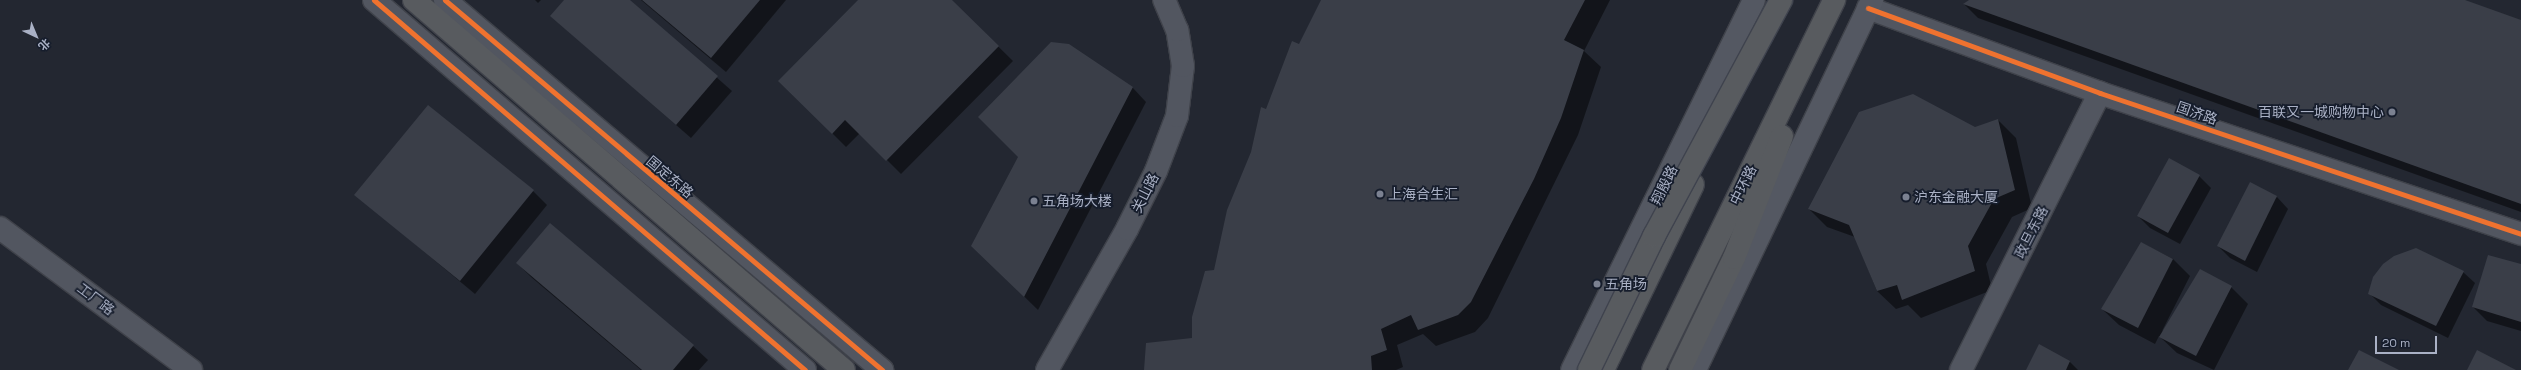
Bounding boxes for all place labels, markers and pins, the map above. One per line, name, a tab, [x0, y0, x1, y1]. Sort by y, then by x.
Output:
place label: 百联又一城购物中心	[2258, 104, 2384, 120]
marker: 百联又一城购物中心	[2387, 107, 2397, 117]
place label: 上海合生汇	[1388, 186, 1458, 202]
marker: 上海合生汇	[1375, 189, 1385, 199]
place label: 沪东金融大厦	[1914, 189, 1998, 205]
marker: 沪东金融大厦	[1901, 192, 1911, 202]
place label: 五角场大楼	[1042, 193, 1112, 209]
marker: 五角场大楼	[1029, 196, 1039, 206]
place label: 五角场	[1605, 276, 1647, 292]
marker: 五角场	[1592, 279, 1602, 289]

